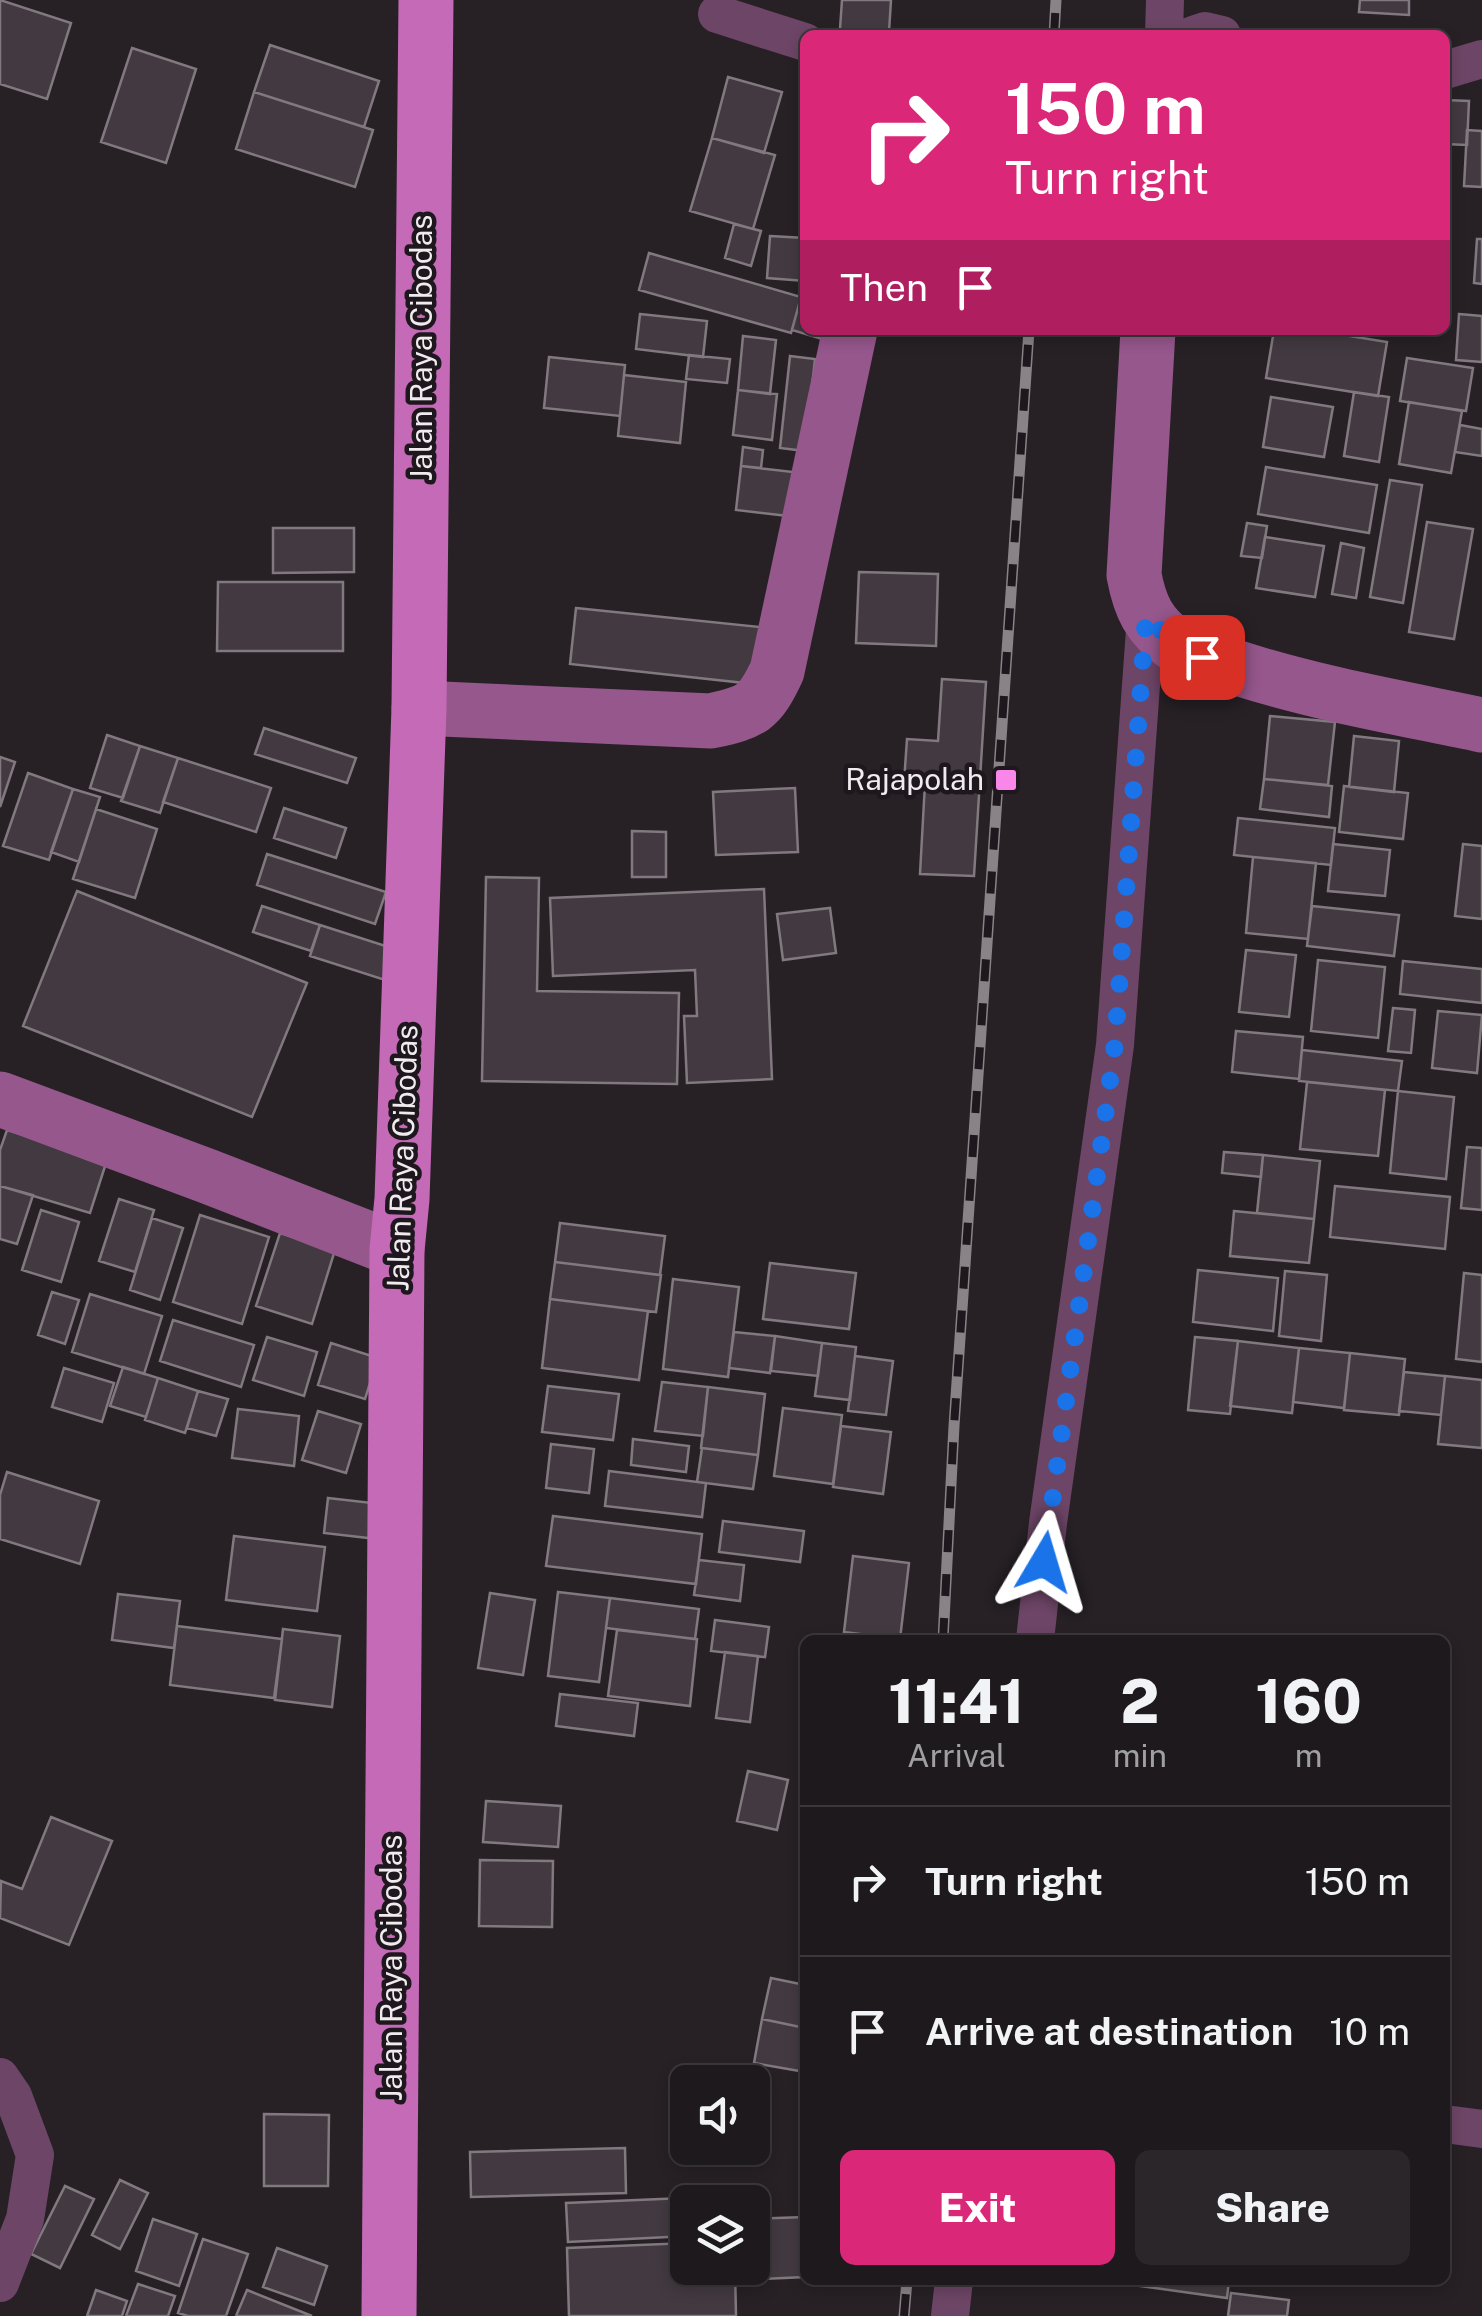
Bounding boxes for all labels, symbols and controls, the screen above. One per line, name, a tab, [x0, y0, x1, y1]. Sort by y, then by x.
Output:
text: 150 m	[1005, 67, 1206, 150]
icon: right	[840, 70, 970, 200]
text: Turn right	[1005, 151, 1209, 204]
street label: Jalan Raya Cibodas	[403, 215, 439, 481]
icon: arrive	[948, 260, 1003, 315]
text: Then	[840, 265, 928, 310]
pin	[1160, 615, 1245, 700]
icon: arrive	[1175, 630, 1230, 685]
place label: Rajapolah	[845, 761, 984, 797]
marker: Rajapolah	[993, 767, 1019, 793]
street label: Jalan Raya Cibodas	[379, 1024, 425, 1292]
position arrow	[992, 1510, 1096, 1614]
text: 11:41	[888, 1666, 1025, 1737]
text: 2	[1120, 1666, 1160, 1737]
text: 160	[1255, 1666, 1362, 1737]
text: Arrival	[907, 1737, 1006, 1774]
text: min	[1113, 1737, 1167, 1774]
text: m	[1295, 1737, 1322, 1774]
street label: Jalan Raya Cibodas	[373, 1835, 409, 2101]
icon: right	[840, 1854, 895, 1909]
text: Turn right	[925, 1859, 1103, 1904]
text: 150 m	[1305, 1859, 1410, 1904]
icon: arrive	[840, 2004, 895, 2059]
text: Arrive at destination	[925, 2009, 1293, 2054]
text: 10 m	[1329, 2009, 1410, 2054]
map controls	[670, 2065, 770, 2285]
button: sound	[670, 2065, 770, 2165]
button: Exit	[840, 2150, 1115, 2265]
button: Share	[1135, 2150, 1410, 2265]
button: layers	[670, 2185, 770, 2285]

